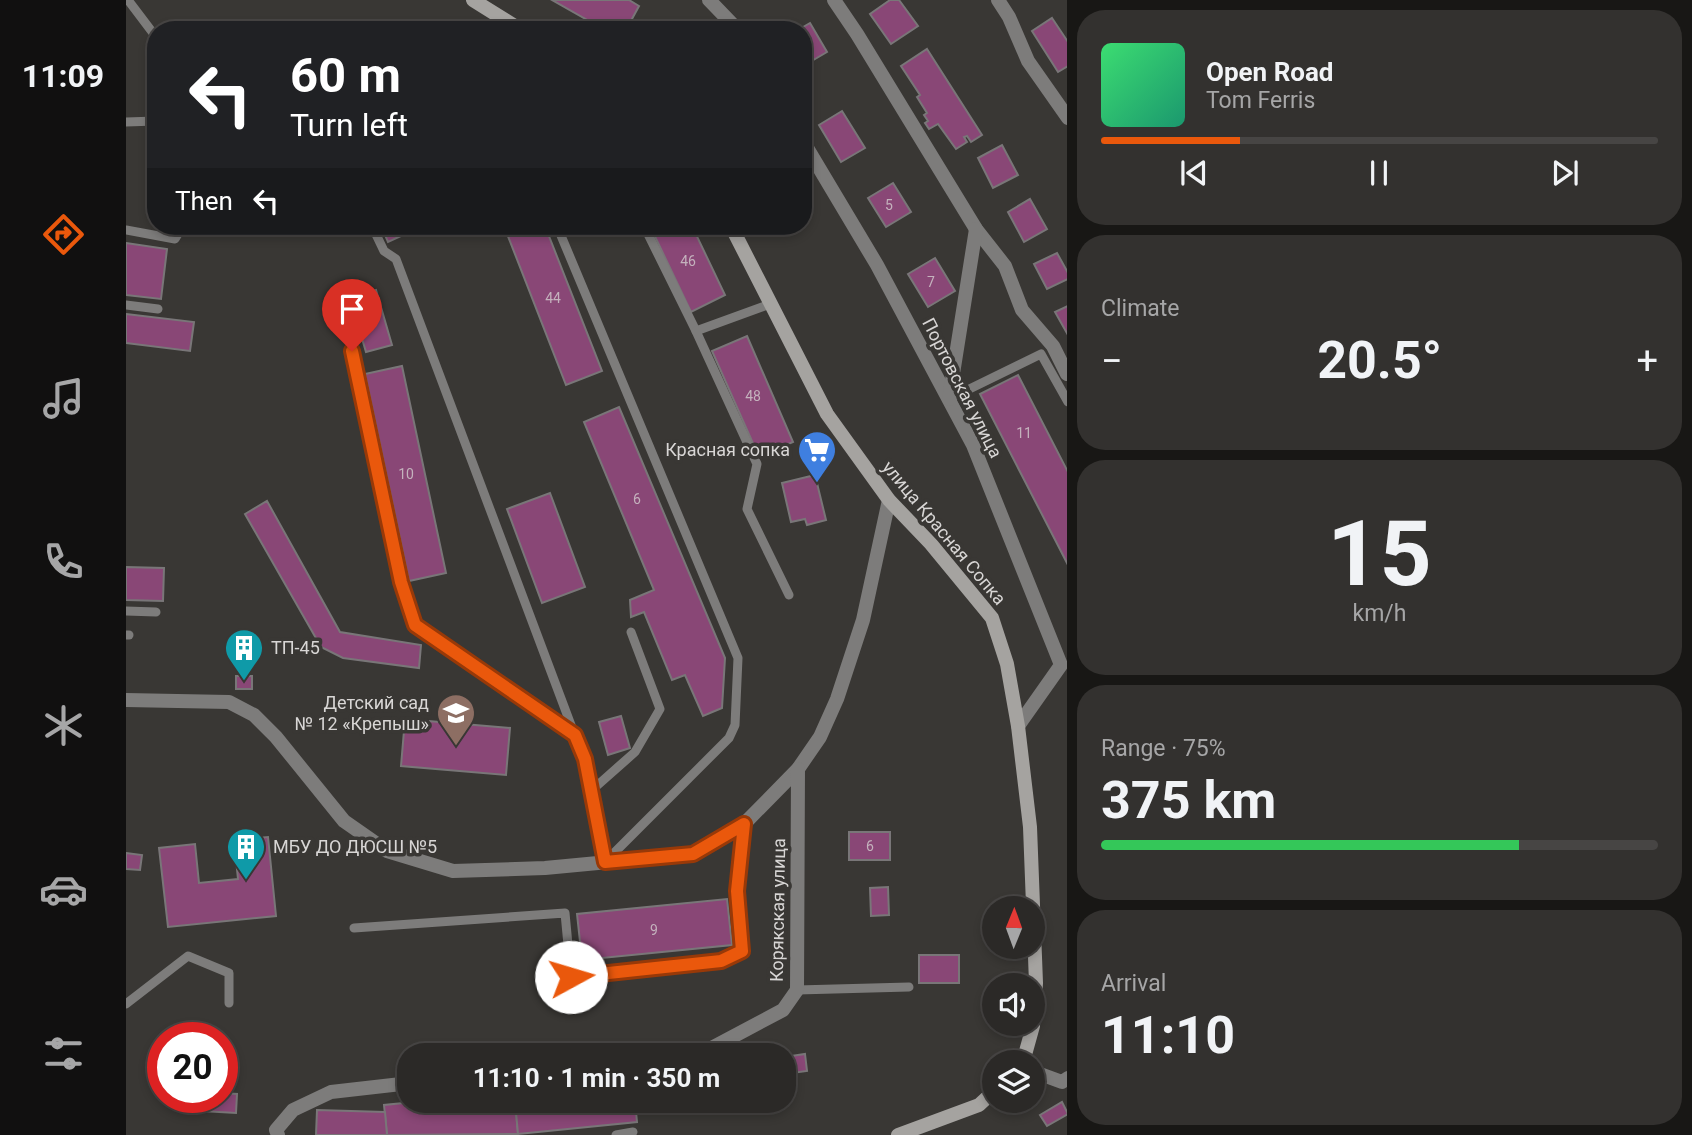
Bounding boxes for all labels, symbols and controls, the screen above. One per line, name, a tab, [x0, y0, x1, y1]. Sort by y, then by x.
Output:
text: 60 m	[290, 47, 401, 104]
icon: left	[175, 49, 266, 140]
text: 11:09	[22, 57, 104, 95]
text: Open Road	[1206, 57, 1334, 87]
text: Tom Ferris	[1206, 87, 1315, 114]
text: Turn left	[290, 106, 408, 144]
icon: previous	[1175, 154, 1213, 192]
icon: pause	[1360, 154, 1398, 192]
icon: next	[1546, 154, 1584, 192]
icon: left	[247, 182, 285, 220]
text: Then	[175, 186, 233, 216]
house number: 5	[885, 197, 893, 213]
icon: directions	[39, 210, 88, 259]
house number: 46	[680, 253, 696, 269]
house number: 7	[927, 274, 935, 290]
pin	[322, 279, 382, 351]
icon: arrive	[333, 290, 371, 328]
house number: 44	[545, 290, 561, 306]
text: Climate	[1101, 295, 1180, 322]
street label: Портовская улица	[918, 314, 1007, 461]
text: 20.5°	[1317, 330, 1442, 391]
text: −	[1101, 339, 1123, 383]
text: +	[1636, 339, 1658, 383]
icon: music	[39, 374, 88, 423]
house number: 48	[745, 388, 761, 404]
house number: 11	[1016, 425, 1032, 441]
supermarket icon: Красная сопка	[796, 429, 838, 484]
place label: Красная сопка	[665, 439, 790, 460]
street label: улица Красная Сопка	[878, 457, 1011, 609]
house number: 10	[398, 466, 414, 482]
house number: 6	[633, 491, 641, 507]
text: 15	[1327, 501, 1432, 607]
icon: phone	[39, 537, 88, 586]
text: km/h	[1353, 600, 1407, 627]
building icon: ТП-45	[223, 627, 265, 682]
place label: ТП-45	[271, 637, 320, 658]
place label: Детский сад № 12 «Крепыш»	[295, 692, 429, 734]
school or university icon: Детский сад № 12 «Крепыш»	[435, 692, 477, 747]
icon: climate	[39, 701, 88, 750]
text: Range · 75%	[1101, 735, 1226, 762]
text: 375 km	[1101, 770, 1276, 831]
building icon: МБУ ДО ДЮСШ №5	[225, 826, 267, 881]
place label: МБУ ДО ДЮСШ №5	[273, 836, 437, 857]
street label: Корякская улица	[766, 838, 789, 982]
house number: 6	[866, 838, 874, 854]
icon: car	[39, 865, 88, 914]
north arrow	[982, 896, 1045, 959]
map controls	[982, 896, 1045, 1113]
house number: 9	[650, 922, 658, 938]
position arrow	[534, 940, 608, 1014]
text: Arrival	[1101, 970, 1166, 997]
button: sound	[982, 973, 1045, 1036]
text: 11:10	[1101, 1005, 1235, 1066]
speed limit sign: 20	[147, 1022, 238, 1113]
icon: filters	[39, 1029, 88, 1078]
button: layers	[982, 1050, 1045, 1113]
text: 11:10 · 1 min · 350 m	[473, 1063, 720, 1093]

